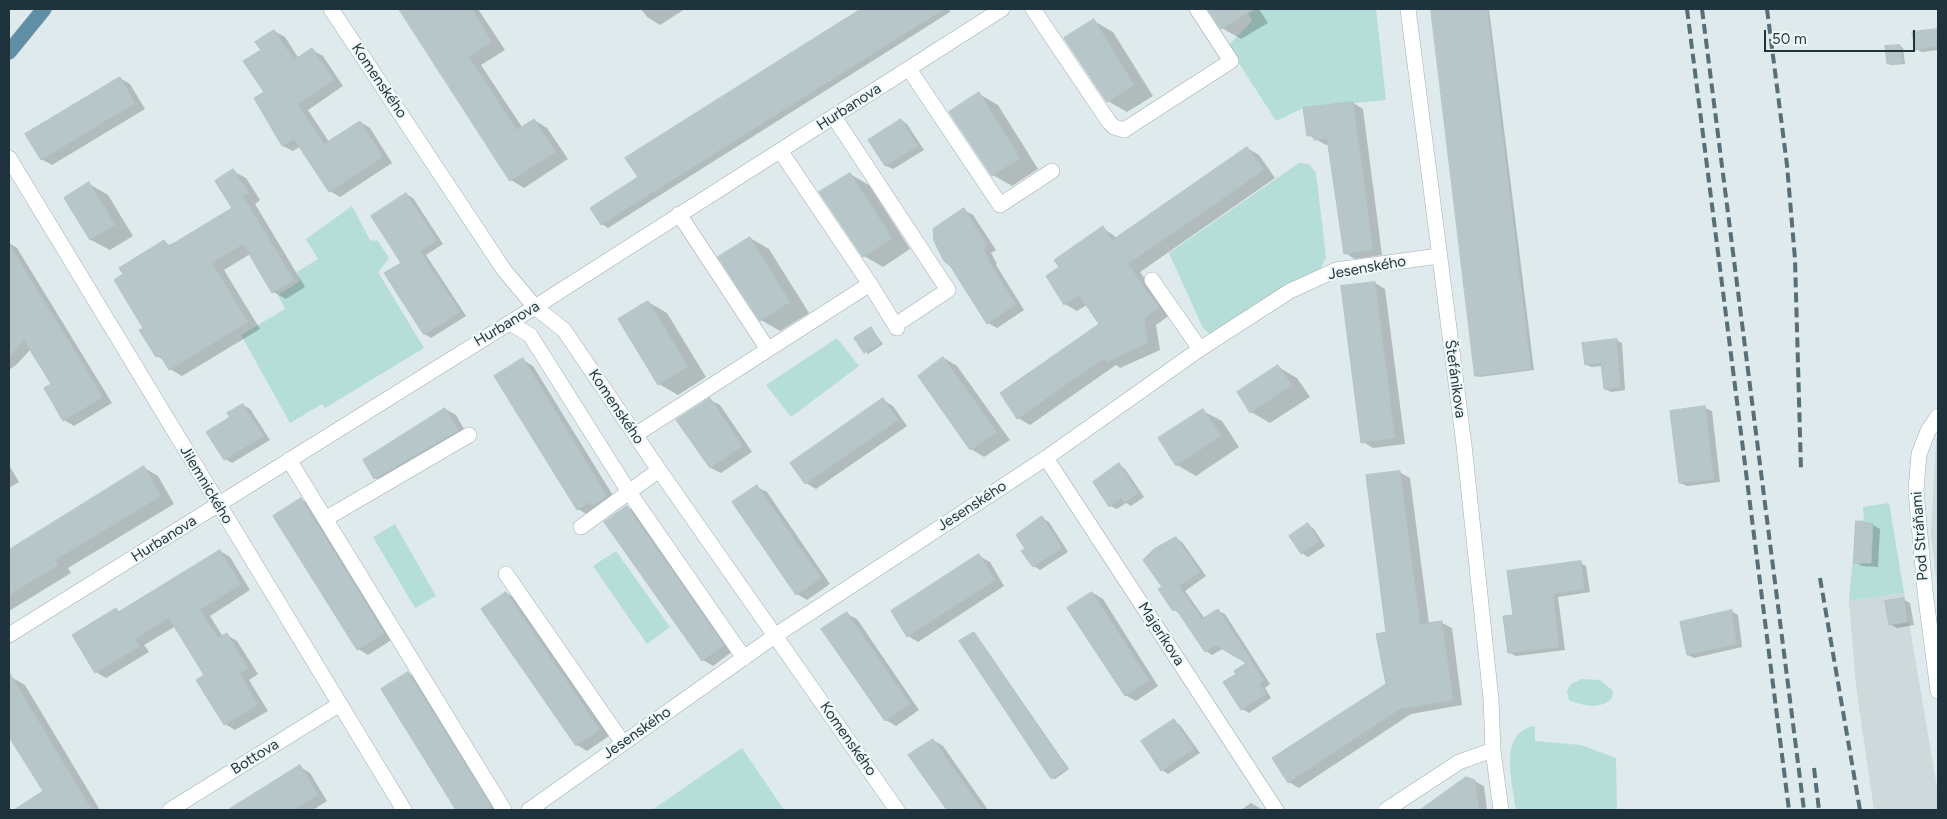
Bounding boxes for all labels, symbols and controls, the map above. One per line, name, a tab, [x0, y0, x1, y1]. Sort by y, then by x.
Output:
scale bar	[1767, 20, 1918, 52]
text: 50 m	[1772, 30, 1807, 48]
street label: Komenského	[347, 40, 411, 122]
street label: Hurbanova	[813, 79, 885, 135]
street label: Jesenského	[1327, 252, 1407, 284]
street label: Hurbanova	[471, 297, 543, 351]
street label: Štefánikova	[1441, 339, 1469, 419]
street label: Komenského	[584, 366, 648, 448]
street label: Jilemnického	[176, 443, 236, 527]
street label: Jesenského	[934, 477, 1010, 535]
street label: Pod Stráňami	[1908, 491, 1932, 581]
street label: Hurbanova	[128, 512, 200, 566]
street label: Majeríkova	[1134, 599, 1188, 669]
street label: Komenského	[816, 698, 880, 780]
street label: Jesenského	[600, 703, 674, 763]
street label: Bottova	[228, 735, 282, 779]

